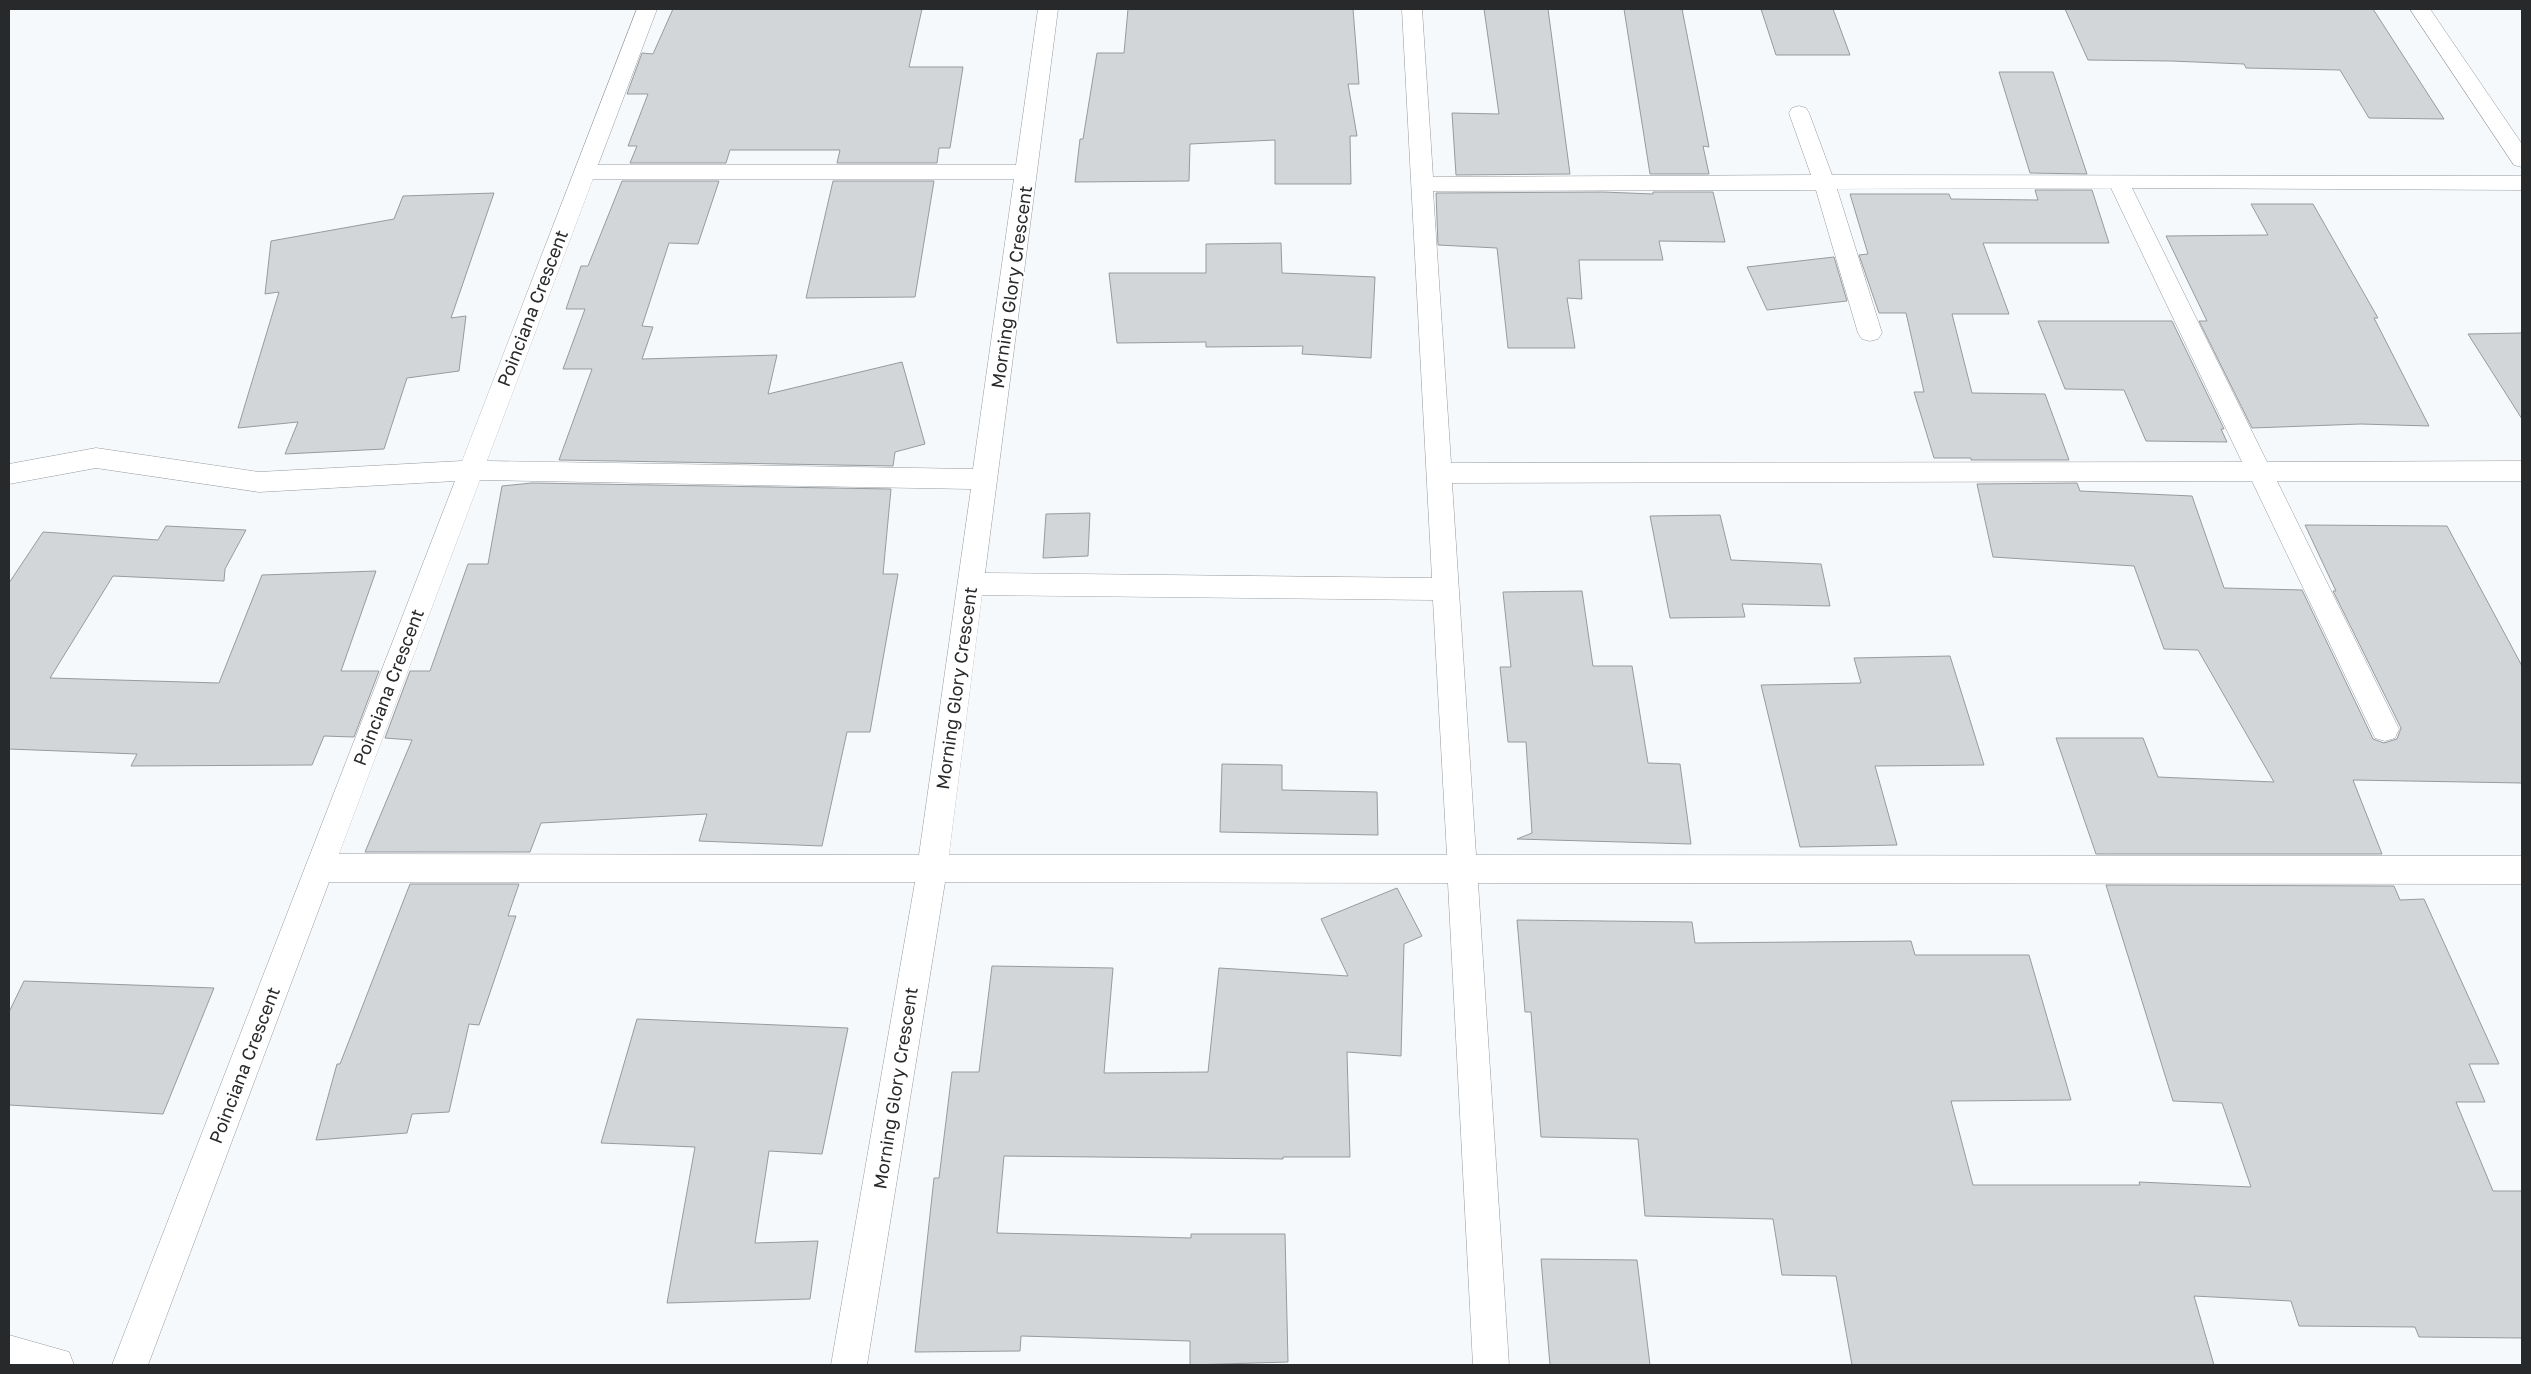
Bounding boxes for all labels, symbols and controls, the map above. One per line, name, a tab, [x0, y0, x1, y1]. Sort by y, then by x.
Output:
street label: Morning Glory Crescent	[986, 184, 1036, 390]
street label: Poinciana Crescent	[492, 226, 572, 390]
street label: Morning Glory Crescent	[931, 585, 981, 791]
street label: Poinciana Crescent	[348, 605, 428, 769]
street label: Poinciana Crescent	[204, 983, 284, 1147]
street label: Morning Glory Crescent	[868, 985, 922, 1191]

